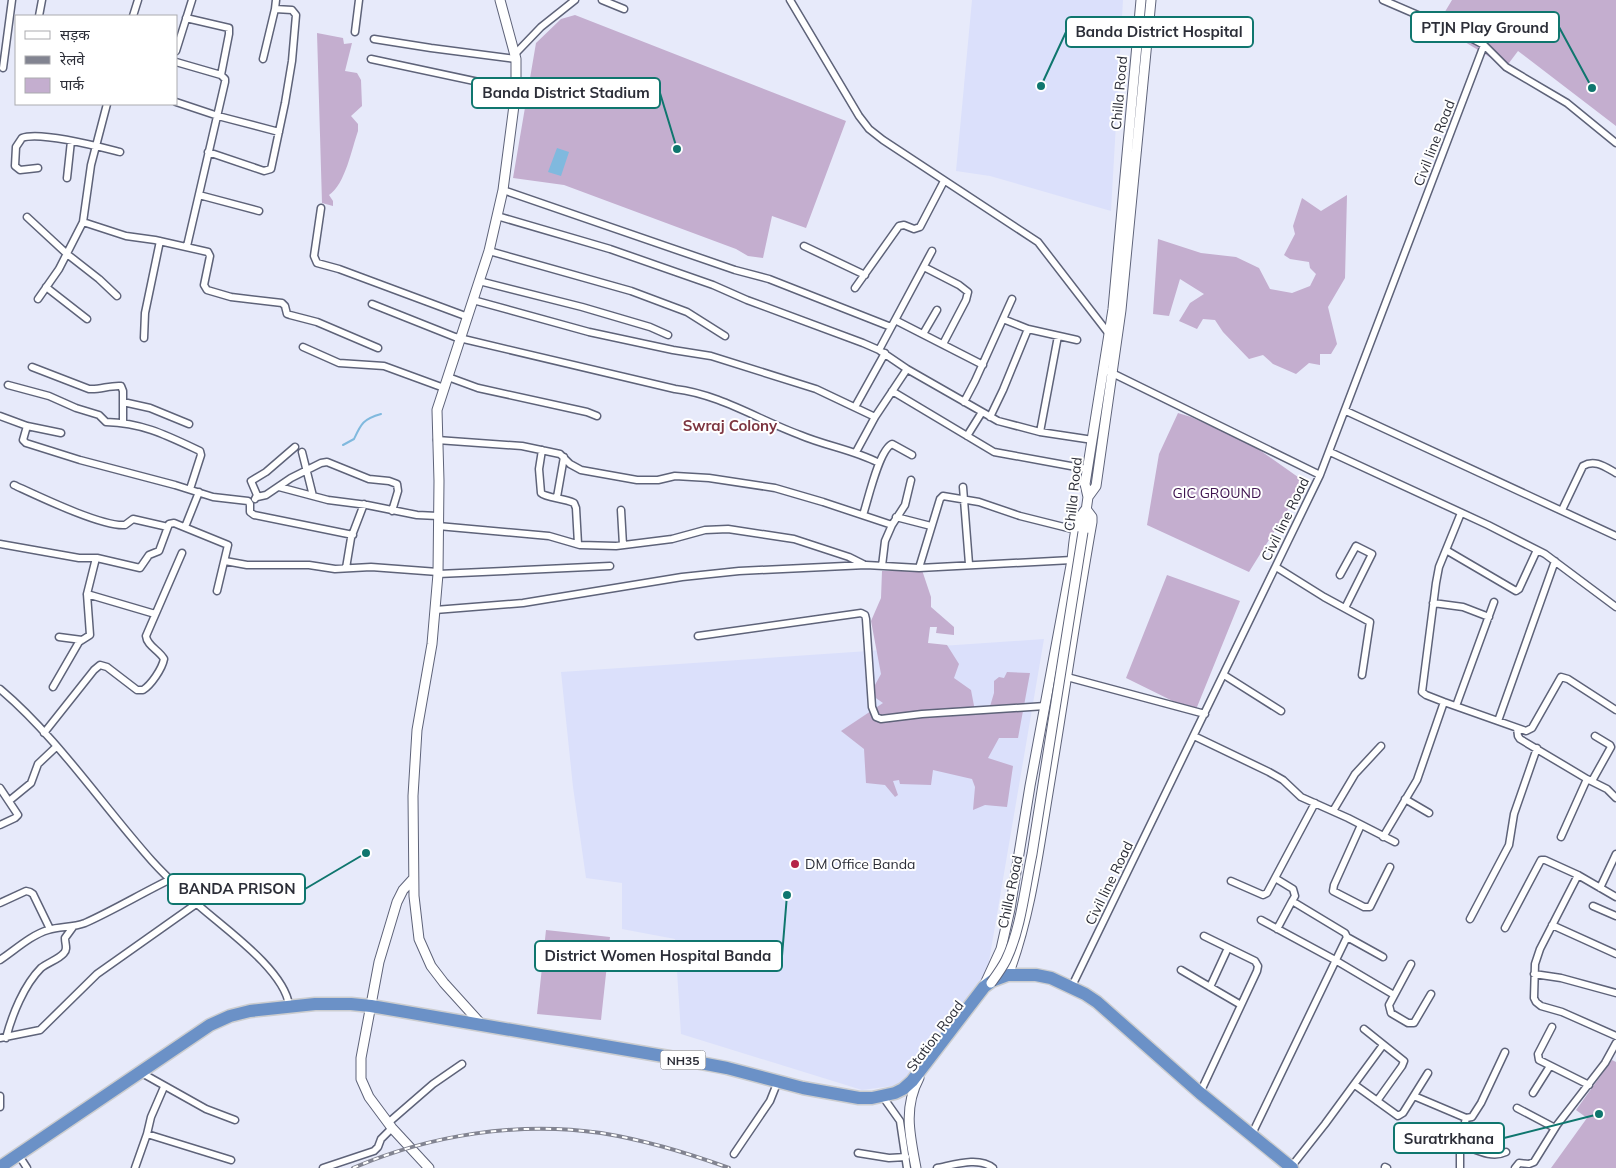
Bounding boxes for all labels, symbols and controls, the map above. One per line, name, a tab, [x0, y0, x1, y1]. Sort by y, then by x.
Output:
callout: PTJN Play Ground	[1411, 12, 1559, 42]
legend	[15, 15, 178, 105]
callout: Banda District Hospital	[1066, 17, 1253, 47]
text: PTJN Play Ground	[1421, 18, 1549, 37]
text: Banda District Hospital	[1075, 22, 1243, 41]
text: सड़क	[60, 25, 90, 44]
text: रेलवे	[59, 50, 85, 69]
street label: Chilla Road	[1107, 55, 1131, 131]
text: पार्क	[60, 75, 84, 94]
callout: Banda District Stadium	[472, 78, 660, 108]
text: Banda District Stadium	[482, 83, 650, 102]
street label: Civil line Road	[1409, 97, 1459, 189]
district label: Swraj Colony	[683, 416, 778, 435]
street label: Chilla Road	[1060, 456, 1086, 532]
street label: Civil line Road	[1257, 474, 1313, 564]
park label: GIC GROUND	[1173, 484, 1261, 502]
street label: Civil line Road	[1081, 838, 1137, 928]
street label: Chilla Road	[993, 854, 1027, 930]
place label: DM Office Banda	[805, 855, 915, 873]
marker: DM Office Banda	[789, 858, 801, 870]
callout: BANDA PRISON	[168, 874, 305, 904]
text: BANDA PRISON	[178, 879, 296, 898]
callout: District Women Hospital Banda	[535, 941, 782, 971]
text: District Women Hospital Banda	[545, 946, 771, 965]
street label: Station Road	[902, 997, 968, 1075]
road number: NH35	[660, 1050, 706, 1070]
callout: Suratrkhana	[1394, 1123, 1504, 1153]
text: Suratrkhana	[1404, 1129, 1494, 1148]

